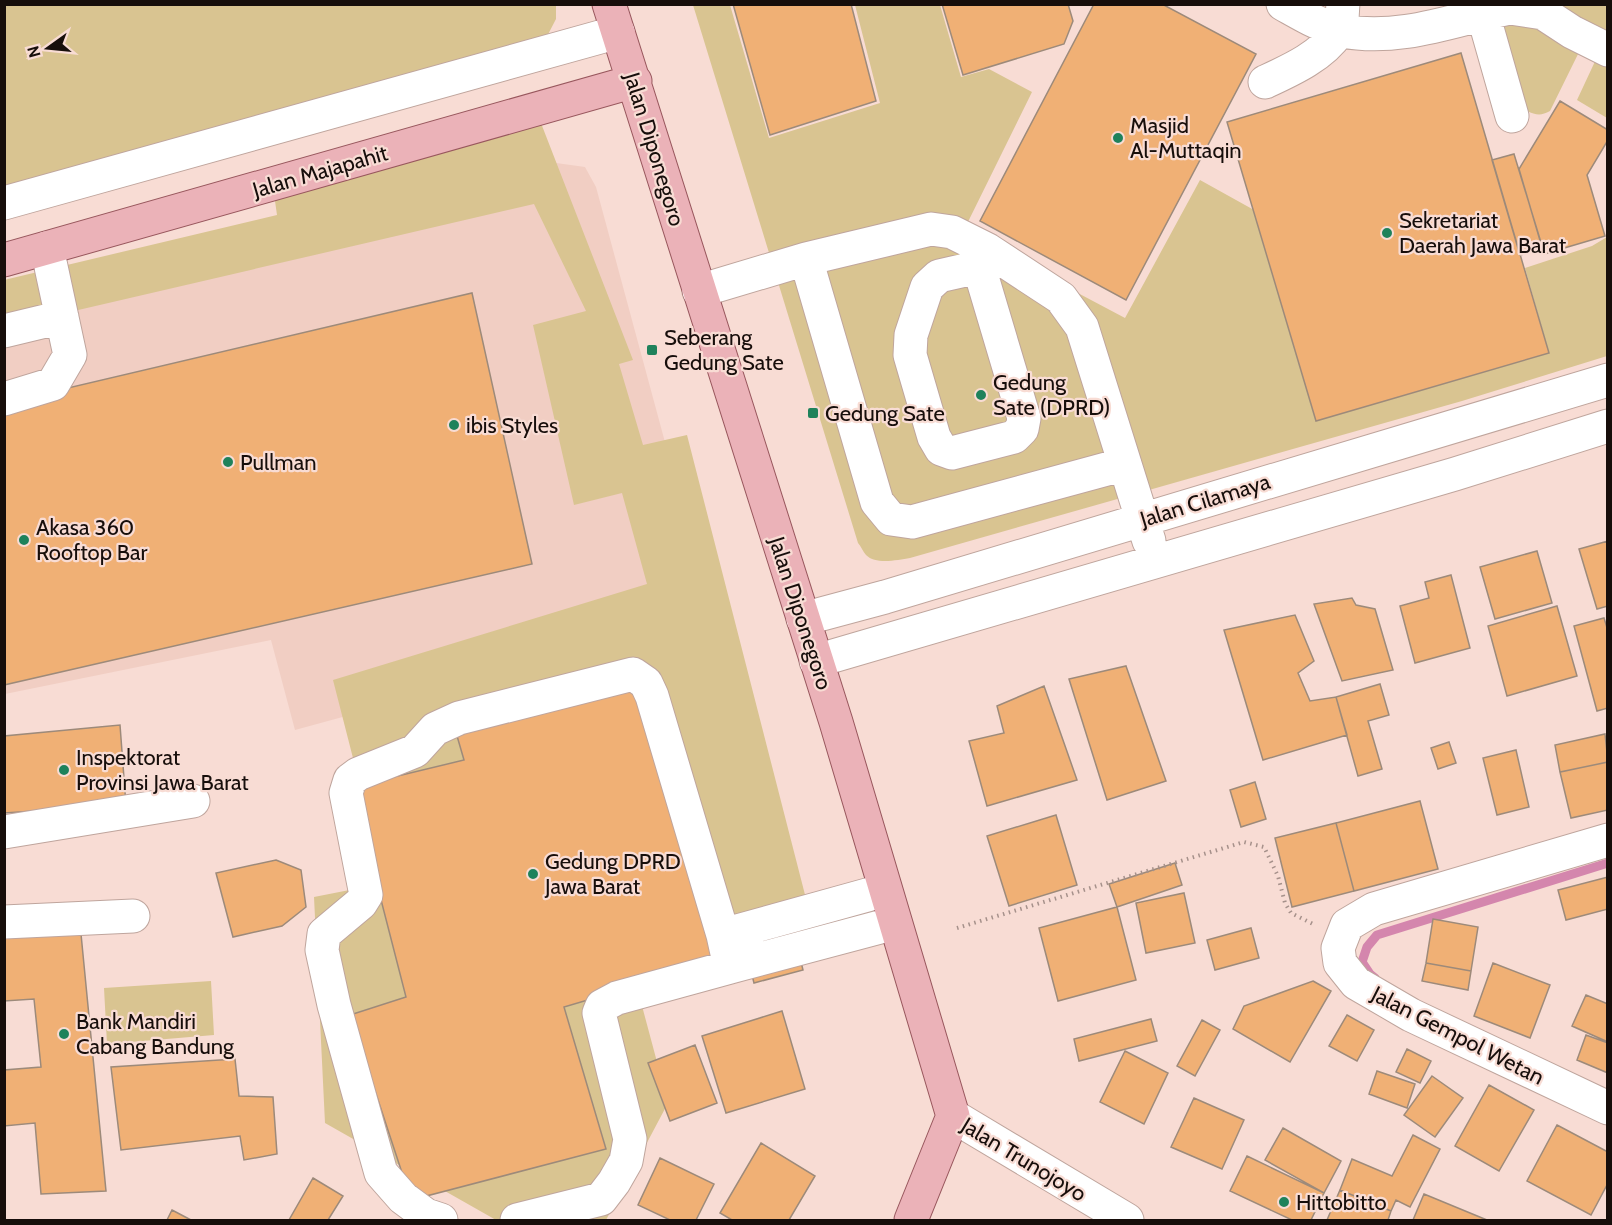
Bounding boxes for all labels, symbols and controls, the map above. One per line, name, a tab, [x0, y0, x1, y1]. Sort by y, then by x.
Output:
north arrow	[18, 18, 78, 78]
text: N	[23, 44, 45, 60]
street label: Jalan Diponegoro	[618, 68, 691, 229]
place label: Masjid Al-Muttaqin	[1130, 112, 1242, 164]
marker: Masjid Al-Muttaqin	[1111, 131, 1125, 145]
street label: Jalan Majapahit	[249, 139, 391, 204]
place label: Sekretariat Daerah Jawa Barat	[1399, 207, 1567, 259]
marker: Sekretariat Daerah Jawa Barat	[1380, 226, 1394, 240]
place label: Seberang Gedung Sate	[664, 324, 784, 376]
marker: Seberang Gedung Sate	[645, 343, 659, 357]
place label: Gedung Sate (DPRD)	[993, 369, 1110, 421]
marker: Gedung Sate (DPRD)	[974, 388, 988, 402]
place label: Gedung Sate	[825, 400, 945, 427]
marker: Gedung Sate	[806, 406, 820, 420]
place label: ibis Styles	[466, 412, 558, 439]
marker: ibis Styles	[447, 418, 461, 432]
place label: Pullman	[240, 449, 317, 476]
marker: Pullman	[221, 455, 235, 469]
street label: Jalan Cilamaya	[1136, 468, 1274, 533]
place label: Akasa 360 Rooftop Bar	[36, 514, 148, 566]
street label: Jalan Diponegoro	[763, 532, 838, 693]
marker: Akasa 360 Rooftop Bar	[17, 533, 31, 547]
place label: Inspektorat Provinsi Jawa Barat	[76, 744, 249, 796]
marker: Inspektorat Provinsi Jawa Barat	[57, 763, 71, 777]
place label: Gedung DPRD Jawa Barat	[544, 848, 681, 900]
marker: Gedung DPRD Jawa Barat	[526, 867, 540, 881]
street label: Jalan Gempol Wetan	[1366, 980, 1549, 1091]
place label: Bank Mandiri Cabang Bandung	[76, 1008, 235, 1060]
marker: Bank Mandiri Cabang Bandung	[57, 1027, 71, 1041]
street label: Jalan Trunojoyo	[955, 1111, 1091, 1207]
place label: Hittobitto	[1296, 1189, 1387, 1216]
marker: Hittobitto	[1277, 1195, 1291, 1209]

